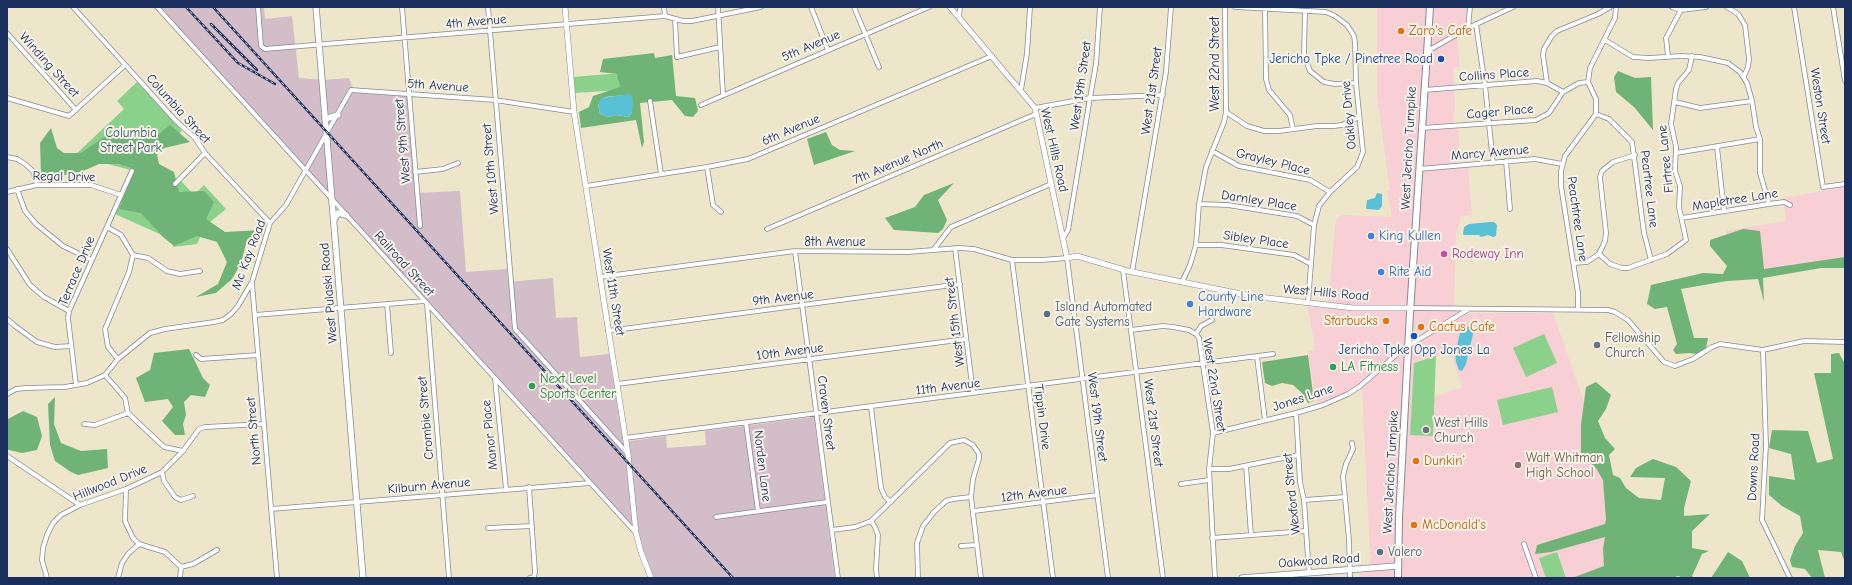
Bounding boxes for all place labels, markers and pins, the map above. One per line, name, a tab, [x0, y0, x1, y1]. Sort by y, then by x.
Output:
place label: Zaro's Cafe	[1409, 23, 1472, 39]
marker: Zaro's Cafe	[1396, 26, 1406, 36]
place label: Jericho Tpke / Pinetree Road	[1269, 51, 1433, 67]
marker: Jericho Tpke / Pinetree Road	[1436, 54, 1446, 64]
place label: King Kullen	[1379, 228, 1441, 244]
marker: King Kullen	[1366, 231, 1376, 241]
place label: Rodeway Inn	[1452, 246, 1524, 262]
marker: Rodeway Inn	[1439, 249, 1449, 259]
place label: Rite Aid	[1389, 264, 1431, 280]
marker: Rite Aid	[1376, 267, 1386, 277]
place label: County Line Hardware	[1198, 289, 1264, 320]
place label: Island Automated Gate Systems	[1055, 299, 1152, 330]
marker: County Line Hardware	[1185, 299, 1195, 309]
marker: Island Automated Gate Systems	[1042, 309, 1052, 319]
place label: Starbucks	[1324, 313, 1378, 329]
marker: Starbucks	[1381, 316, 1391, 326]
place label: Cactus Cafe	[1429, 319, 1495, 335]
marker: Cactus Cafe	[1416, 322, 1426, 332]
place label: Fellowship Church	[1605, 330, 1661, 361]
marker: Jericho Tpke Opp Jones La	[1409, 331, 1419, 341]
marker: Fellowship Church	[1592, 340, 1602, 350]
place label: Jericho Tpke Opp Jones La	[1338, 342, 1490, 358]
place label: LA Fitness	[1341, 359, 1398, 375]
marker: LA Fitness	[1328, 362, 1338, 372]
place label: Next Level Sports Center	[540, 371, 616, 402]
marker: Next Level Sports Center	[527, 381, 537, 391]
place label: West Hills Church	[1434, 415, 1488, 446]
marker: West Hills Church	[1421, 425, 1431, 435]
place label: Walt Whitman High School	[1526, 450, 1604, 481]
place label: Dunkin'	[1424, 453, 1465, 469]
marker: Dunkin'	[1411, 456, 1421, 466]
marker: Walt Whitman High School	[1513, 460, 1523, 470]
place label: McDonald's	[1422, 517, 1486, 533]
marker: McDonald's	[1409, 520, 1419, 530]
place label: Valero	[1388, 544, 1422, 560]
marker: Valero	[1375, 547, 1385, 557]

